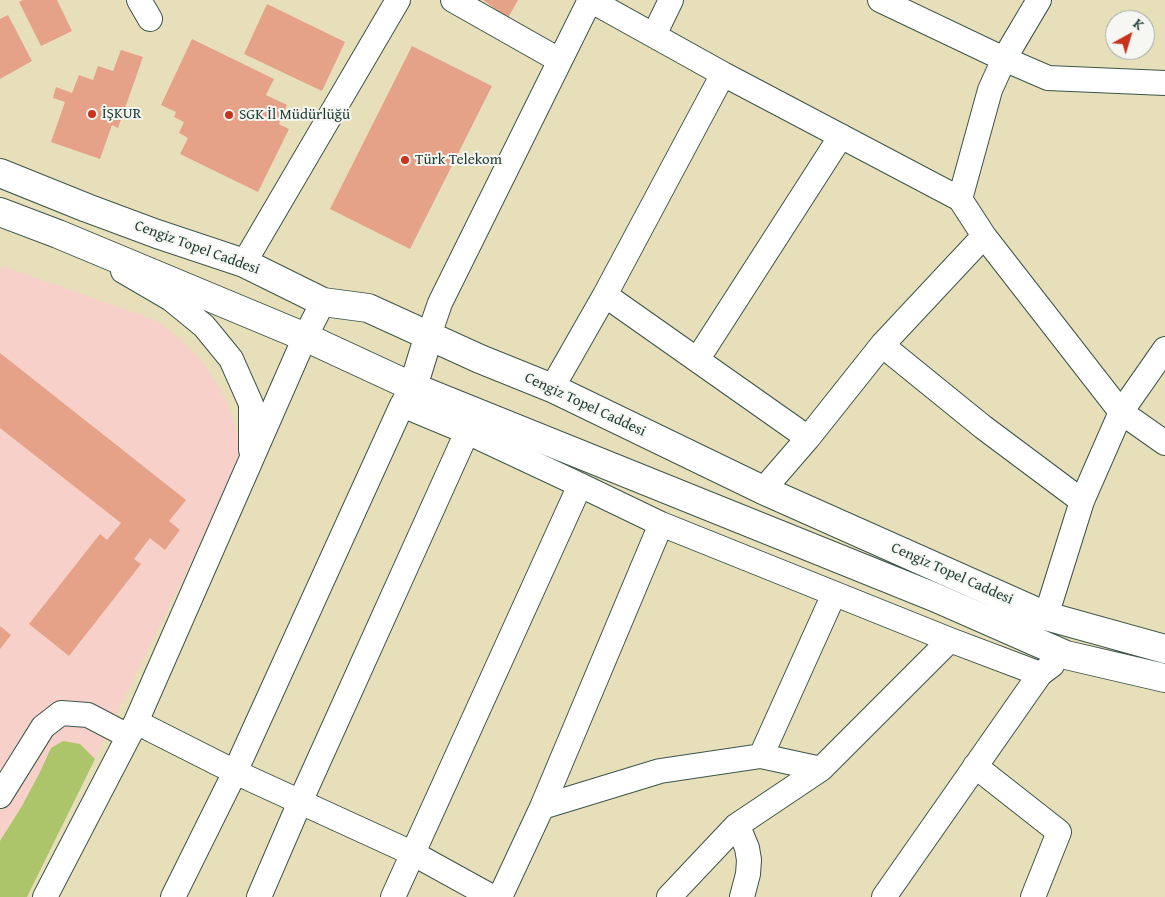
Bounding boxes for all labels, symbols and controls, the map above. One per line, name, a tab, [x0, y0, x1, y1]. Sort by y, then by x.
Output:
north arrow	[1105, 10, 1155, 60]
text: K	[1129, 14, 1149, 35]
place label: İŞKUR	[102, 105, 141, 123]
place label: SGK İl Müdürlüğü	[239, 106, 350, 124]
marker: İŞKUR	[86, 108, 98, 120]
marker: SGK İl Müdürlüğü	[223, 109, 235, 121]
place label: Türk Telekom	[415, 151, 502, 169]
marker: Türk Telekom	[399, 154, 411, 166]
street label: Cengiz Topel Caddesi	[132, 217, 262, 279]
street label: Cengiz Topel Caddesi	[522, 369, 648, 441]
street label: Cengiz Topel Caddesi	[888, 539, 1016, 609]

